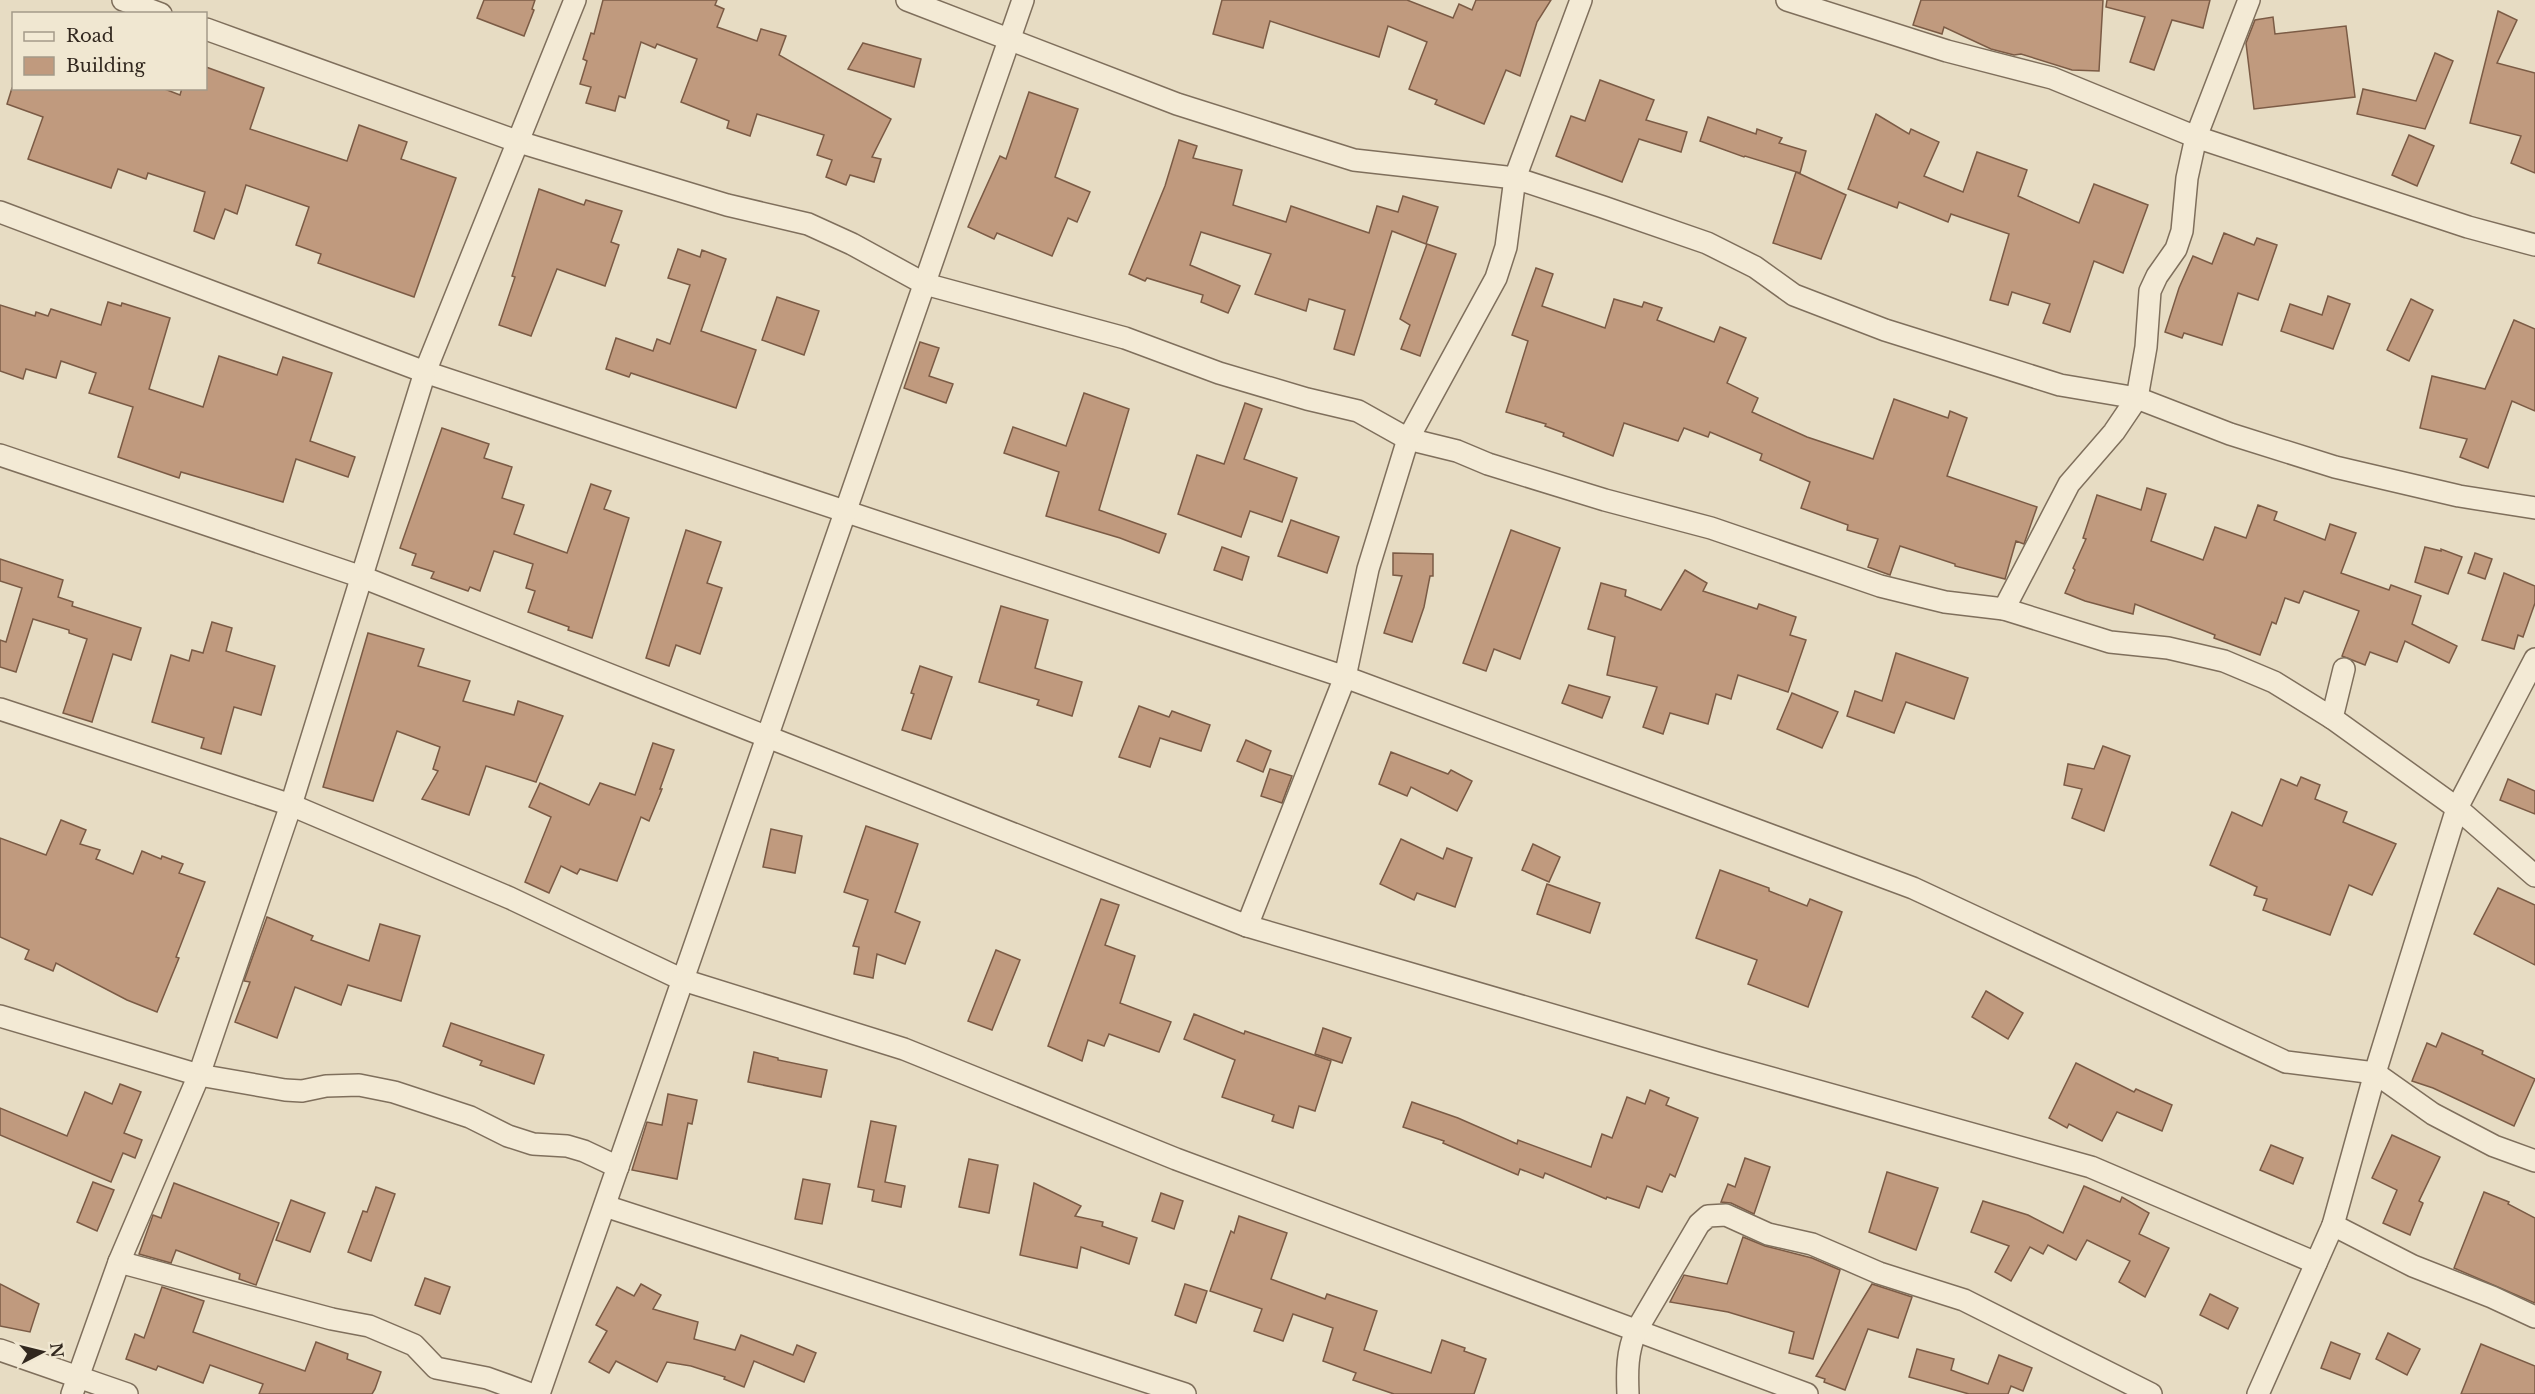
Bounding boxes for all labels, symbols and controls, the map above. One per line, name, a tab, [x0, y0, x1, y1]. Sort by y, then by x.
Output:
legend	[12, 12, 207, 90]
text: Road	[66, 25, 114, 47]
text: Building	[66, 55, 145, 77]
north arrow	[12, 1322, 72, 1382]
text: N	[46, 1341, 68, 1359]

